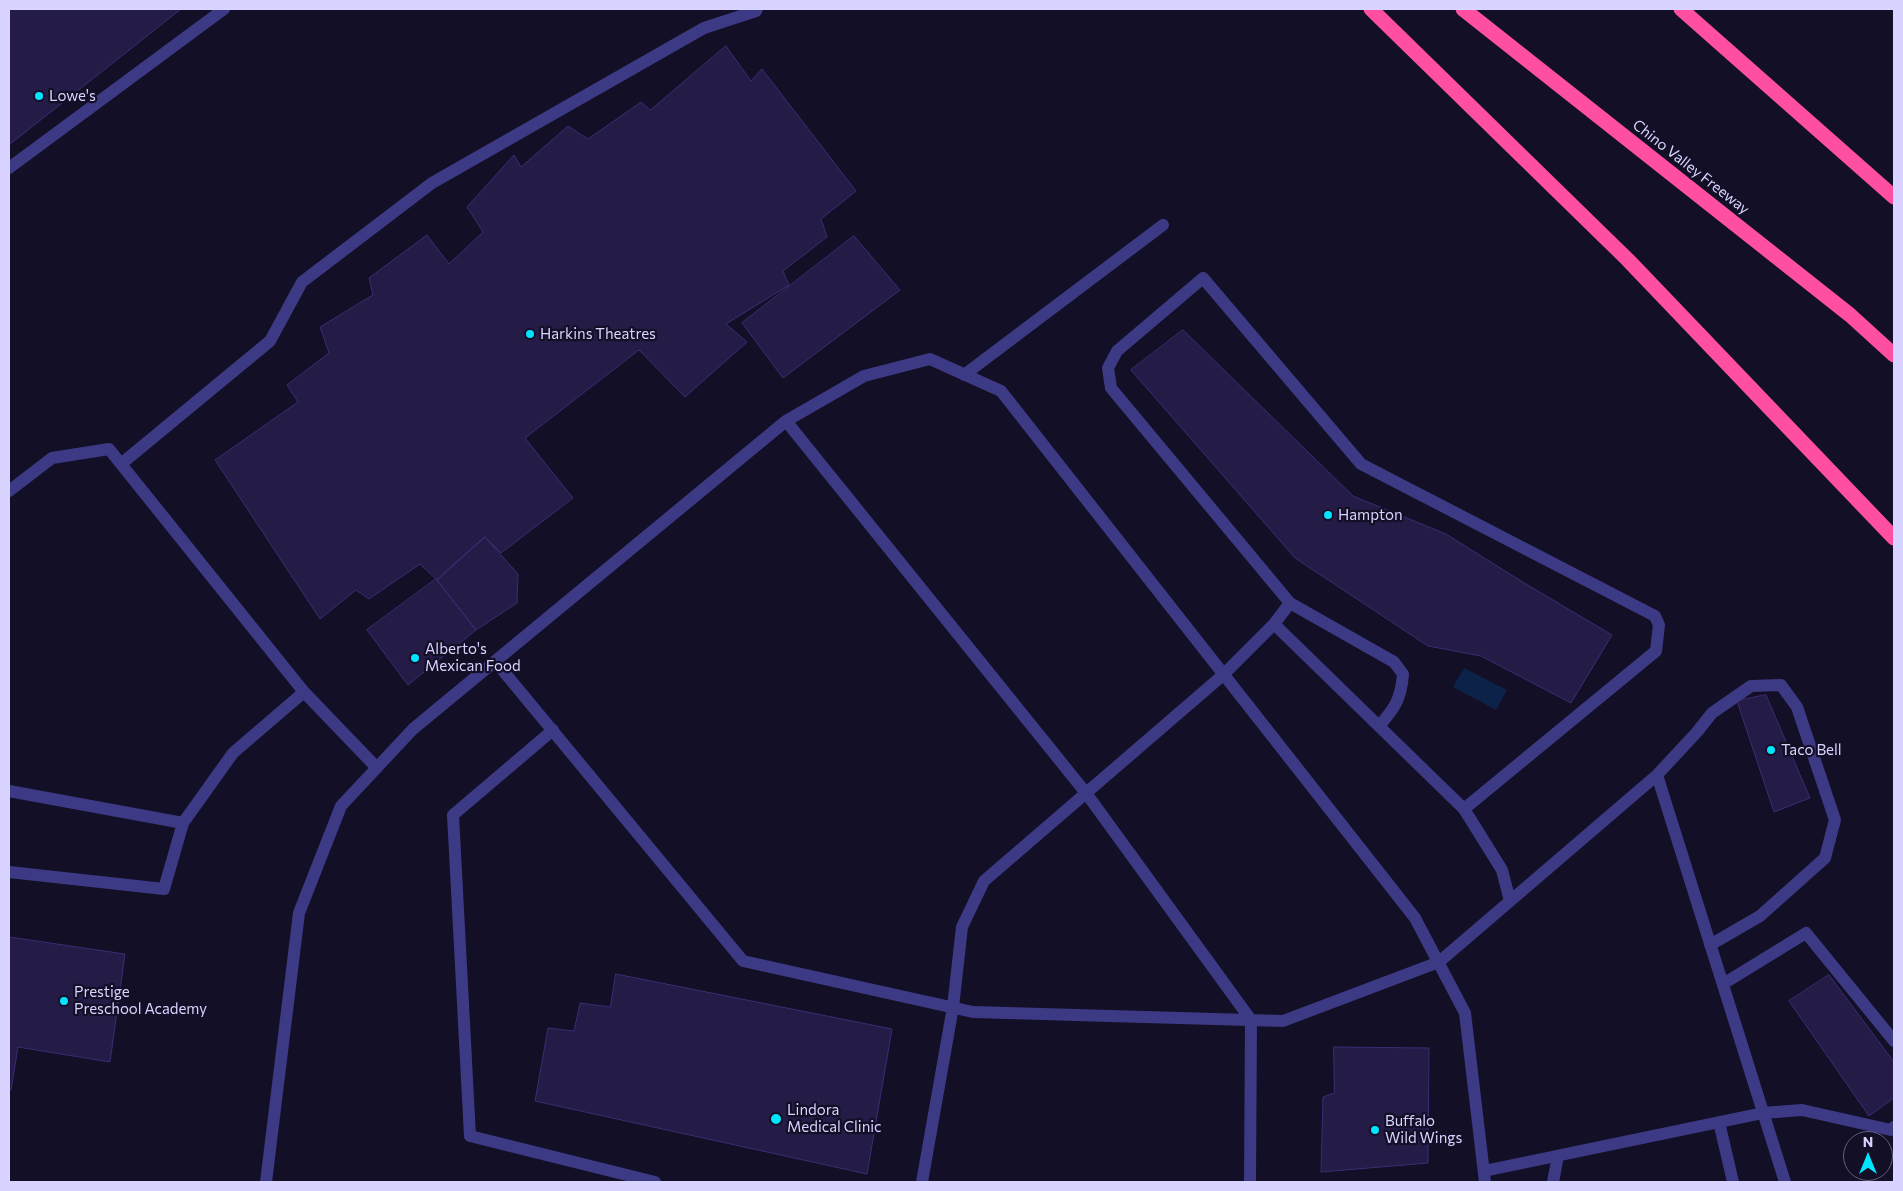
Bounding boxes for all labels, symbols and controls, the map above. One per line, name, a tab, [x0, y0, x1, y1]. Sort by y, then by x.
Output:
place label: Lowe's	[49, 87, 96, 105]
marker: Lowe's	[33, 90, 45, 102]
street label: Chino Valley Freeway	[1629, 116, 1753, 218]
place label: Harkins Theatres	[540, 325, 656, 343]
marker: Harkins Theatres	[524, 328, 536, 340]
place label: Hampton	[1338, 506, 1403, 524]
marker: Hampton	[1322, 509, 1334, 521]
place label: Alberto's Mexican Food	[425, 640, 521, 675]
marker: Alberto's Mexican Food	[409, 652, 421, 664]
place label: Taco Bell	[1781, 741, 1842, 759]
marker: Taco Bell	[1765, 744, 1777, 756]
place label: Prestige Preschool Academy	[74, 983, 207, 1018]
marker: Prestige Preschool Academy	[58, 995, 70, 1007]
place label: Lindora Medical Clinic	[787, 1101, 882, 1136]
marker: Lindora Medical Clinic	[769, 1112, 783, 1126]
place label: Buffalo Wild Wings	[1385, 1112, 1462, 1147]
marker: Buffalo Wild Wings	[1369, 1124, 1381, 1136]
north arrow	[1843, 1131, 1893, 1181]
text: N	[1863, 1133, 1873, 1150]

